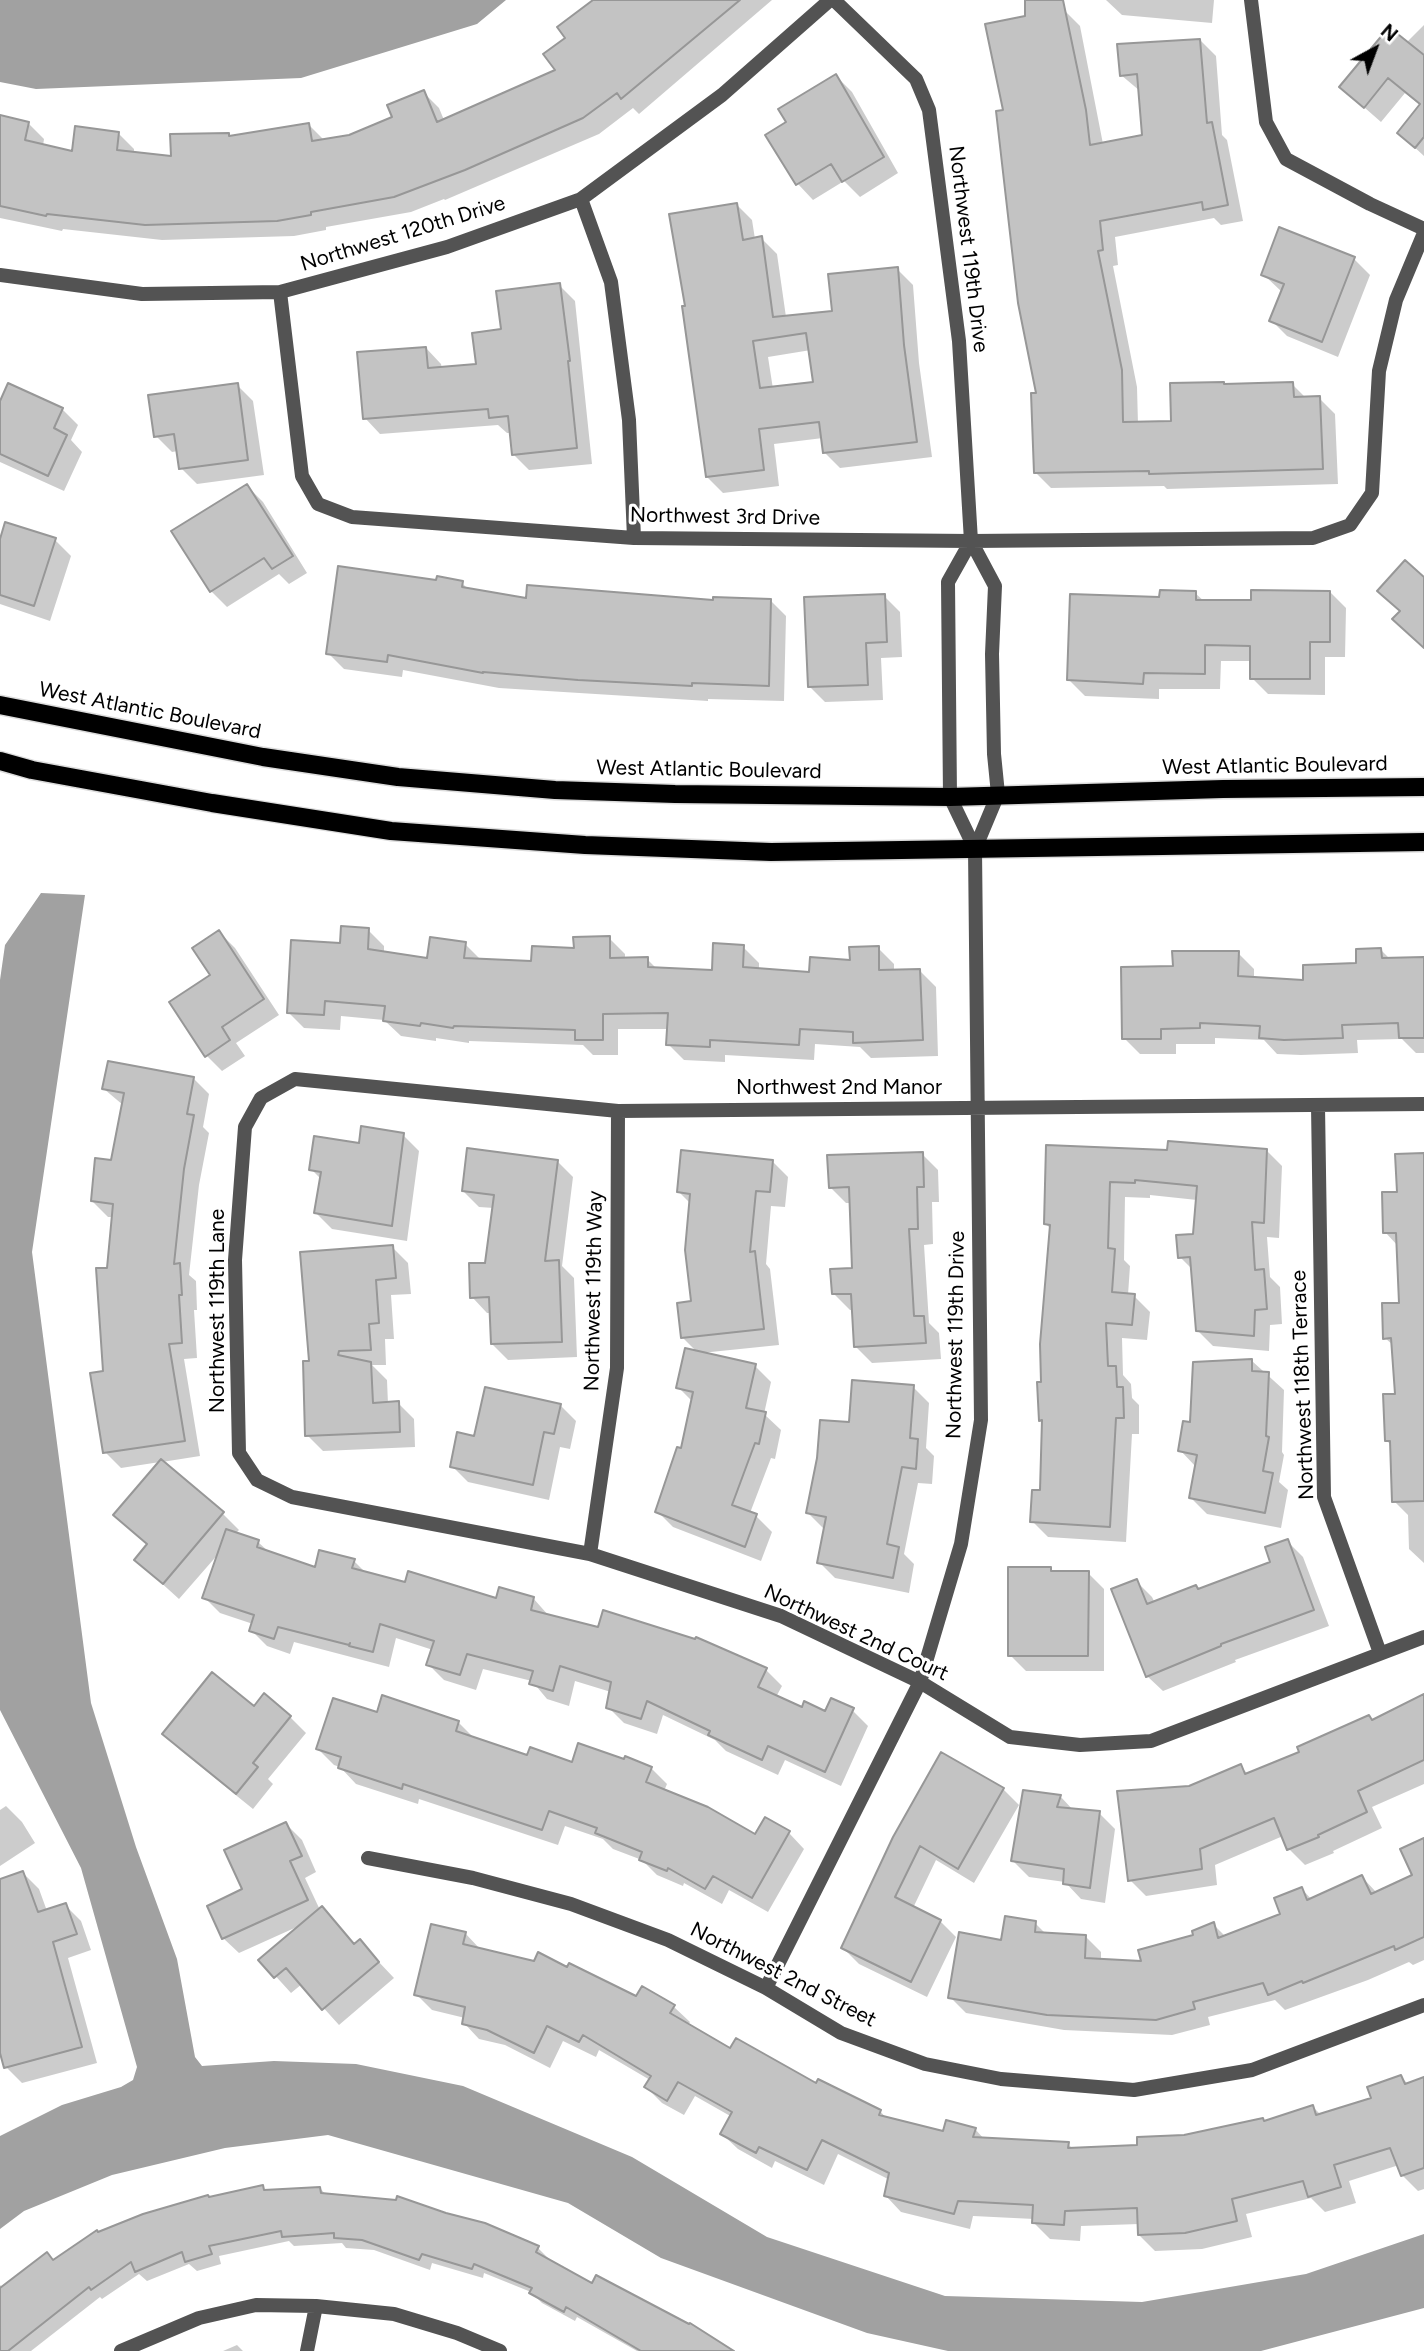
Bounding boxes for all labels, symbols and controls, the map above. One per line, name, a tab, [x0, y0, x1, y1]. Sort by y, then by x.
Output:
north arrow	[1340, 14, 1410, 84]
text: N	[1376, 19, 1402, 46]
street label: Northwest 119th Drive	[943, 144, 993, 354]
street label: Northwest 120th Drive	[298, 191, 508, 277]
street label: Northwest 3rd Drive	[630, 503, 820, 531]
street label: West Atlantic Boulevard	[37, 677, 263, 745]
street label: West Atlantic Boulevard	[1162, 751, 1388, 781]
street label: West Atlantic Boulevard	[596, 755, 822, 785]
street label: Northwest 2nd Manor	[736, 1075, 942, 1101]
street label: Northwest 119th Way	[580, 1190, 608, 1392]
street label: Northwest 119th Lane	[205, 1209, 231, 1413]
street label: Northwest 119th Drive	[942, 1231, 970, 1439]
street label: Northwest 118th Terrace	[1286, 1270, 1320, 1500]
street label: Northwest 2nd Court	[760, 1579, 952, 1687]
street label: Northwest 2nd Street	[686, 1917, 880, 2033]

